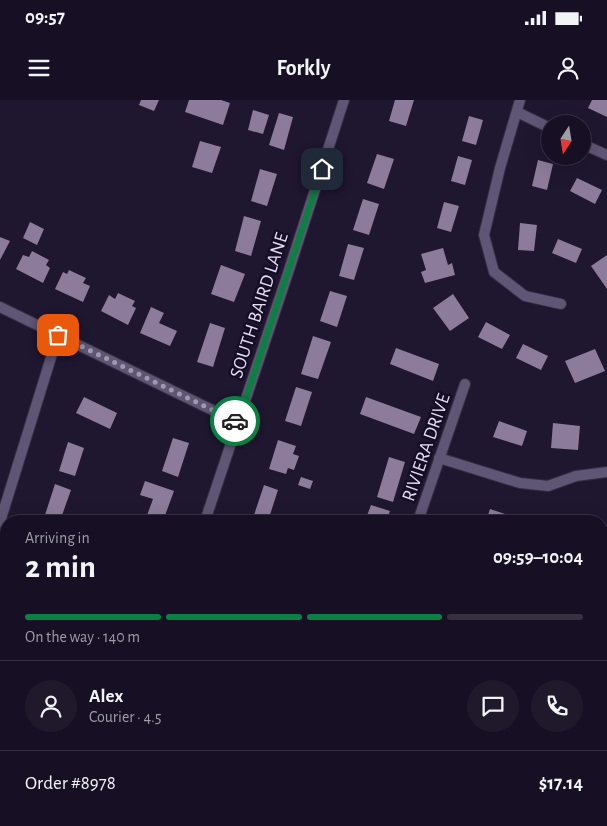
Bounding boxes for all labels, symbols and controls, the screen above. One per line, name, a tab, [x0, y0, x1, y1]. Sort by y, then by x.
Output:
text: 09:57	[25, 8, 65, 27]
icon: menu	[25, 54, 53, 82]
icon: person	[554, 54, 582, 82]
text: Forkly	[276, 57, 331, 79]
north arrow	[541, 115, 591, 165]
map controls	[541, 115, 591, 165]
pin	[301, 148, 343, 190]
icon: home	[308, 155, 336, 183]
street label: SOUTH BAIRD LANE	[227, 230, 292, 381]
pin	[37, 314, 79, 356]
icon: bag	[44, 321, 72, 349]
street label: RIVIERA DRIVE	[399, 391, 454, 504]
courier	[210, 396, 260, 446]
icon: car	[221, 407, 249, 435]
text: Arriving in	[25, 530, 90, 546]
text: 09:59–10:04	[493, 548, 583, 567]
text: 2 min	[25, 551, 96, 583]
text: On the way · 140 m	[25, 629, 140, 645]
button: person	[25, 680, 77, 732]
button: chat	[467, 680, 519, 732]
button: phone	[531, 680, 583, 732]
text: Alex	[89, 687, 123, 706]
text: Courier · 4.5	[89, 709, 161, 725]
text: Order #8978	[25, 774, 116, 793]
text: $17.14	[539, 774, 583, 793]

